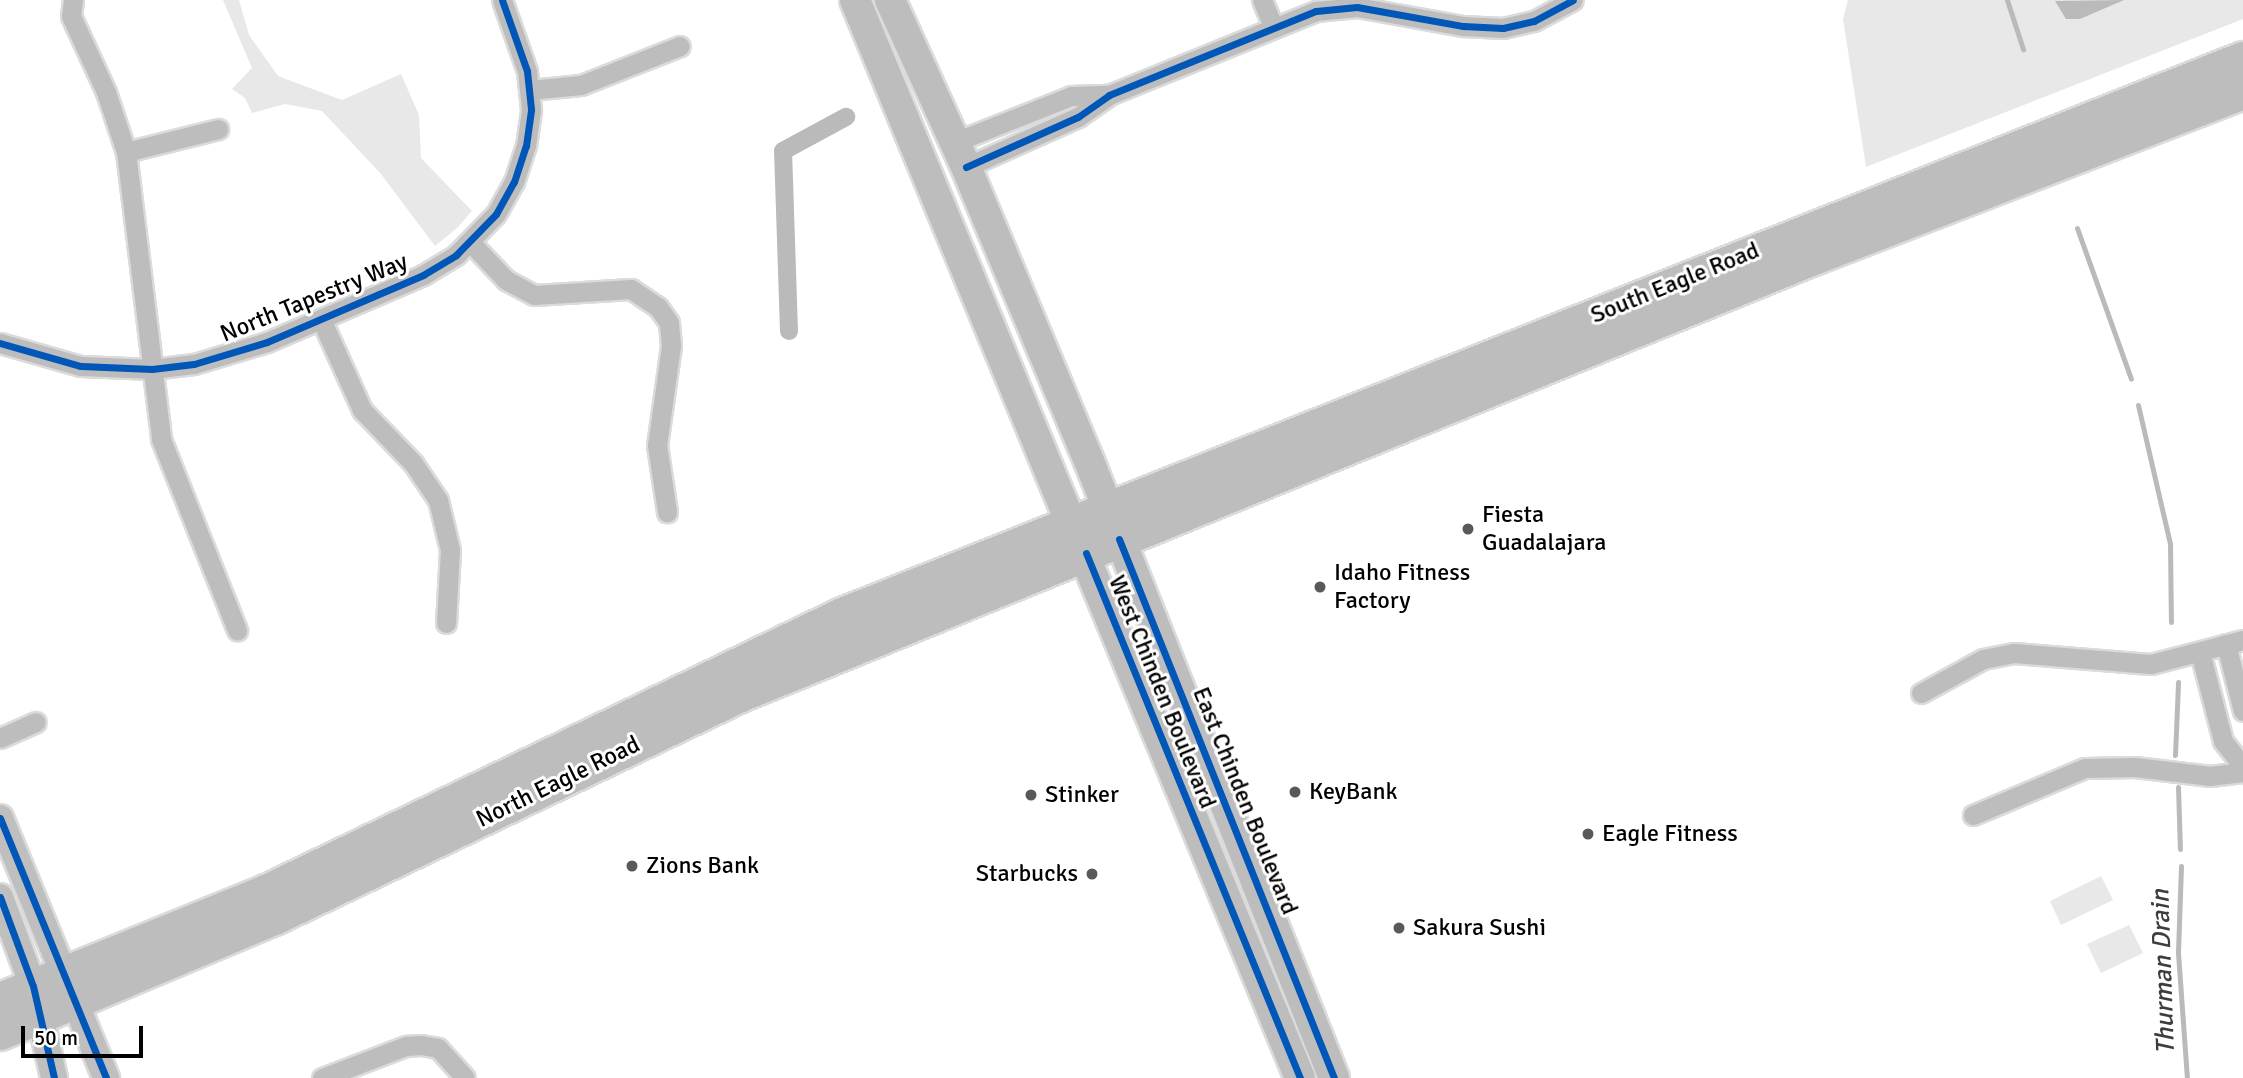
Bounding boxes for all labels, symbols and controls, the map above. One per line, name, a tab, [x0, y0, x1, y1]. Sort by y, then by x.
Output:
street label: South Eagle Road	[1586, 236, 1764, 330]
street label: North Tapestry Way	[216, 247, 412, 349]
place label: Fiesta Guadalajara	[1482, 501, 1606, 557]
marker: Fiesta Guadalajara	[1460, 521, 1476, 537]
place label: Idaho Fitness Factory	[1334, 559, 1470, 615]
street label: West Chinden Boulevard	[1102, 571, 1222, 813]
marker: Idaho Fitness Factory	[1312, 579, 1328, 595]
street label: East Chinden Boulevard	[1186, 683, 1304, 919]
street label: North Eagle Road	[471, 730, 645, 834]
place label: KeyBank	[1309, 778, 1398, 806]
place label: Stinker	[1045, 781, 1119, 809]
marker: KeyBank	[1287, 784, 1303, 800]
marker: Stinker	[1023, 787, 1039, 803]
place label: Eagle Fitness	[1602, 820, 1738, 848]
marker: Eagle Fitness	[1580, 826, 1596, 842]
place label: Zions Bank	[646, 852, 759, 880]
marker: Zions Bank	[624, 858, 640, 874]
place label: Starbucks	[976, 860, 1078, 888]
marker: Starbucks	[1084, 866, 1100, 882]
water label: Thurman Drain	[2146, 889, 2182, 1055]
place label: Sakura Sushi	[1413, 914, 1546, 942]
marker: Sakura Sushi	[1391, 920, 1407, 936]
scale bar	[24, 1012, 147, 1056]
text: 50 m	[34, 1025, 78, 1051]

